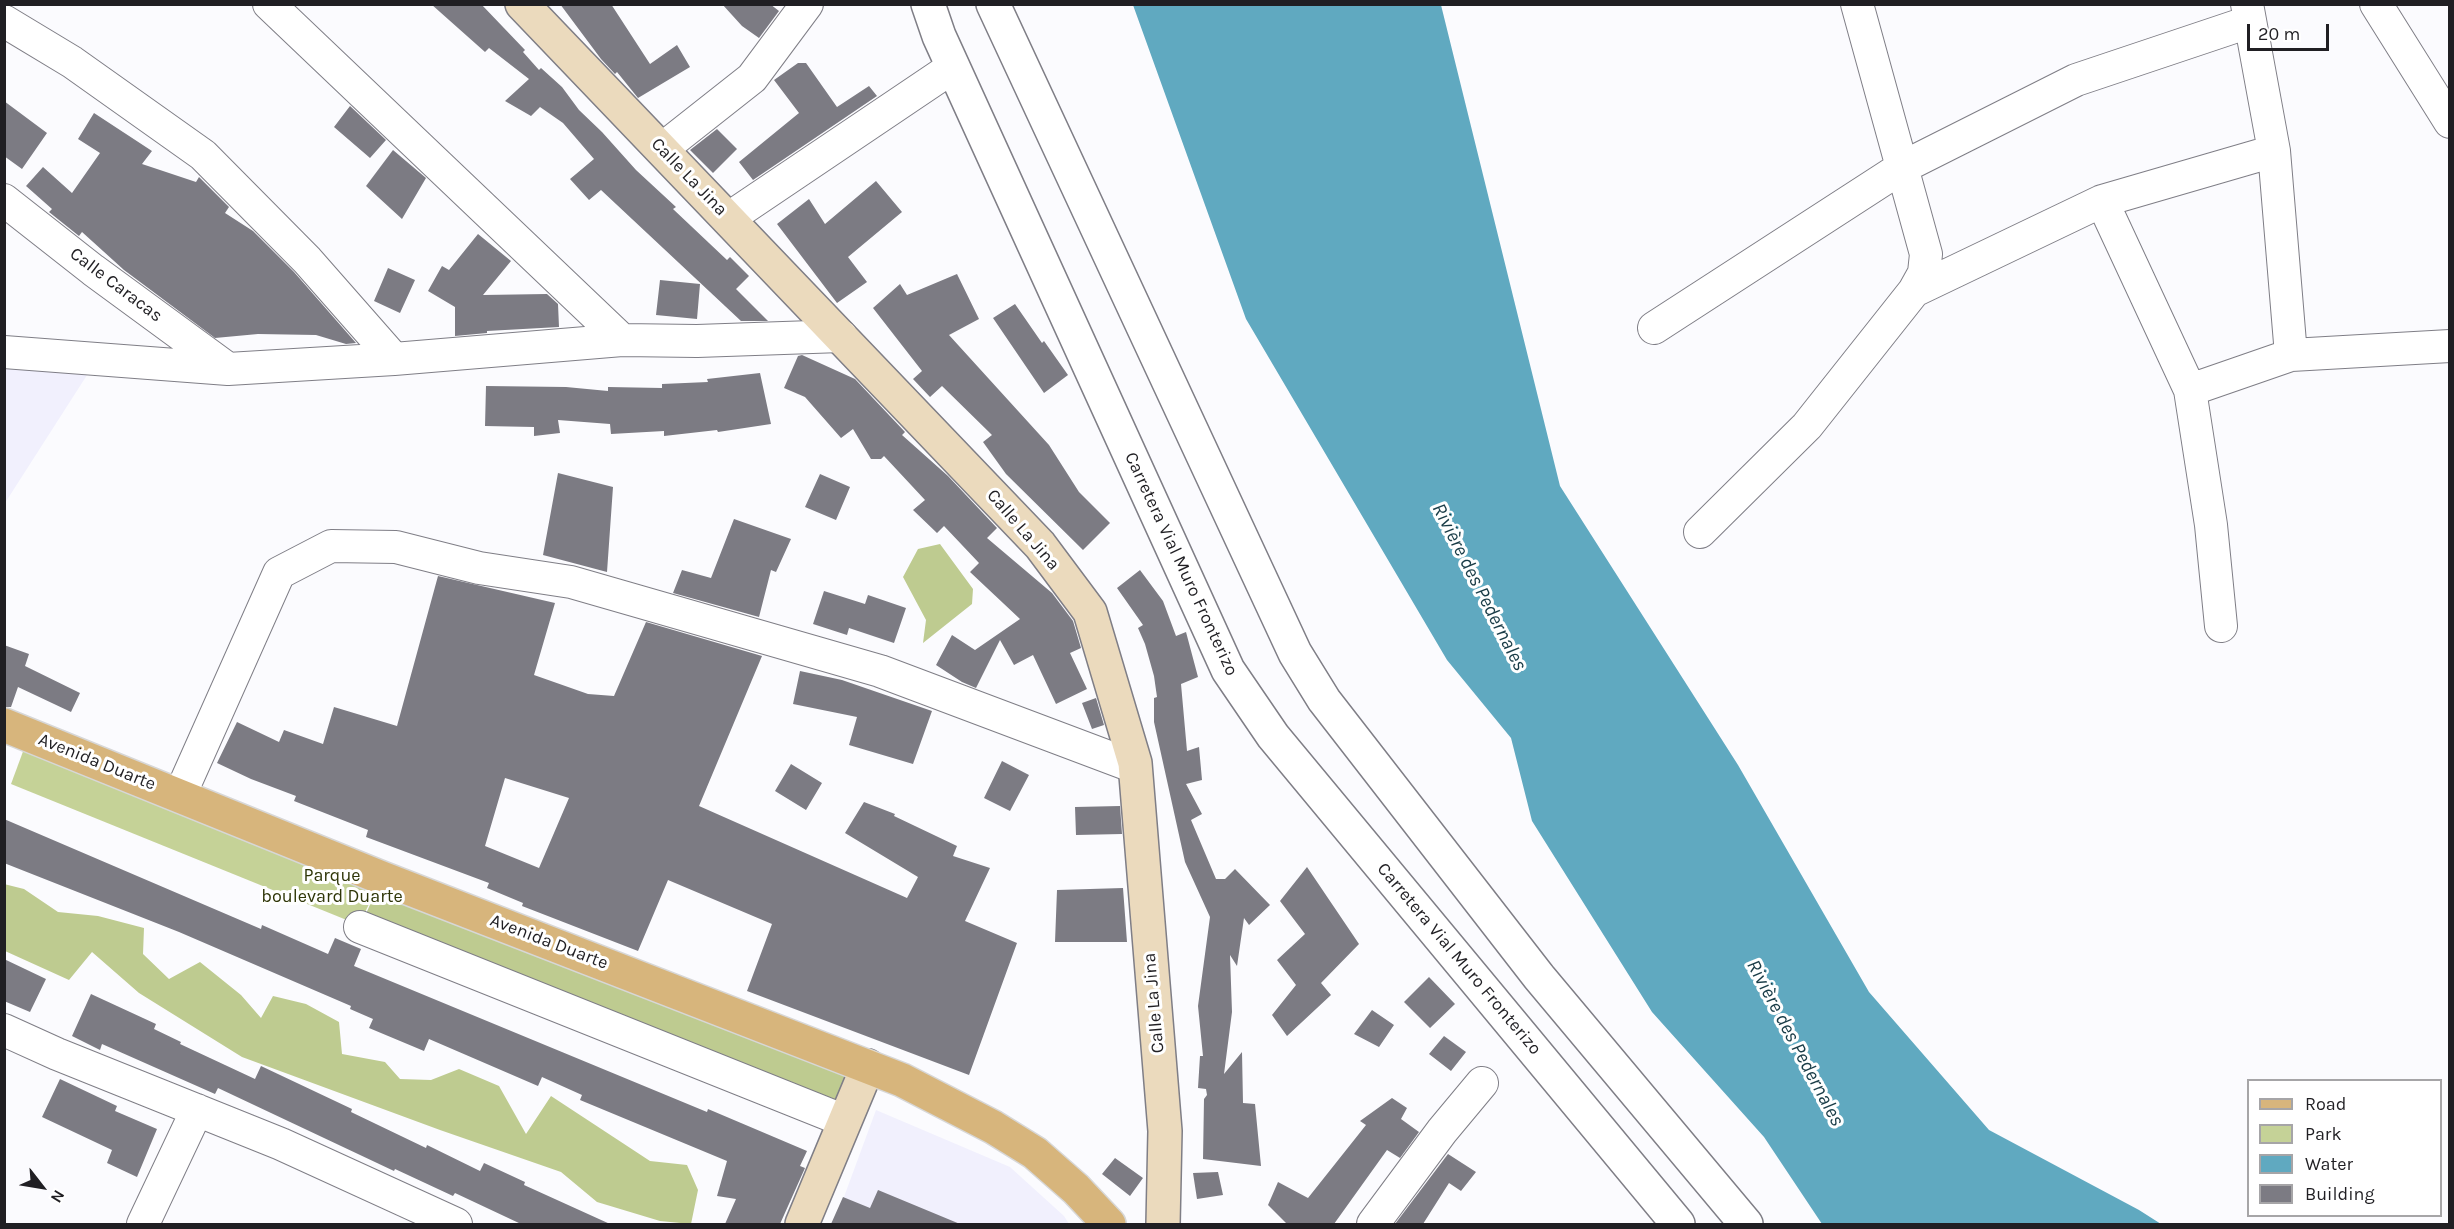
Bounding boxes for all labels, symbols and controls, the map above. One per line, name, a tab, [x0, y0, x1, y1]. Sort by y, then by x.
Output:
scale bar	[2250, 12, 2332, 50]
text: 20 m	[2258, 23, 2300, 45]
street label: Calle La Jina	[646, 133, 732, 221]
street label: Calle Caracas	[65, 243, 167, 327]
street label: Carretera Vial Muro Fronterizo	[1120, 449, 1242, 679]
street label: Calle La Jina	[982, 485, 1064, 575]
water label: Rivière des Pedernales	[1426, 499, 1532, 675]
street label: Avenida Duarte	[35, 729, 159, 795]
street label: Carretera Vial Muro Fronterizo	[1372, 858, 1546, 1060]
park label: Parque boulevard Duarte	[261, 865, 403, 908]
street label: Avenida Duarte	[487, 910, 611, 974]
street label: Calle La Jina	[1139, 952, 1169, 1054]
water label: Rivière des Pedernales	[1741, 956, 1849, 1130]
legend	[2247, 1079, 2442, 1217]
text: Road	[2305, 1093, 2346, 1115]
text: Park	[2305, 1123, 2342, 1145]
text: Water	[2305, 1153, 2353, 1175]
north arrow	[12, 1157, 72, 1217]
text: Building	[2305, 1183, 2375, 1205]
text: N	[47, 1187, 69, 1206]

